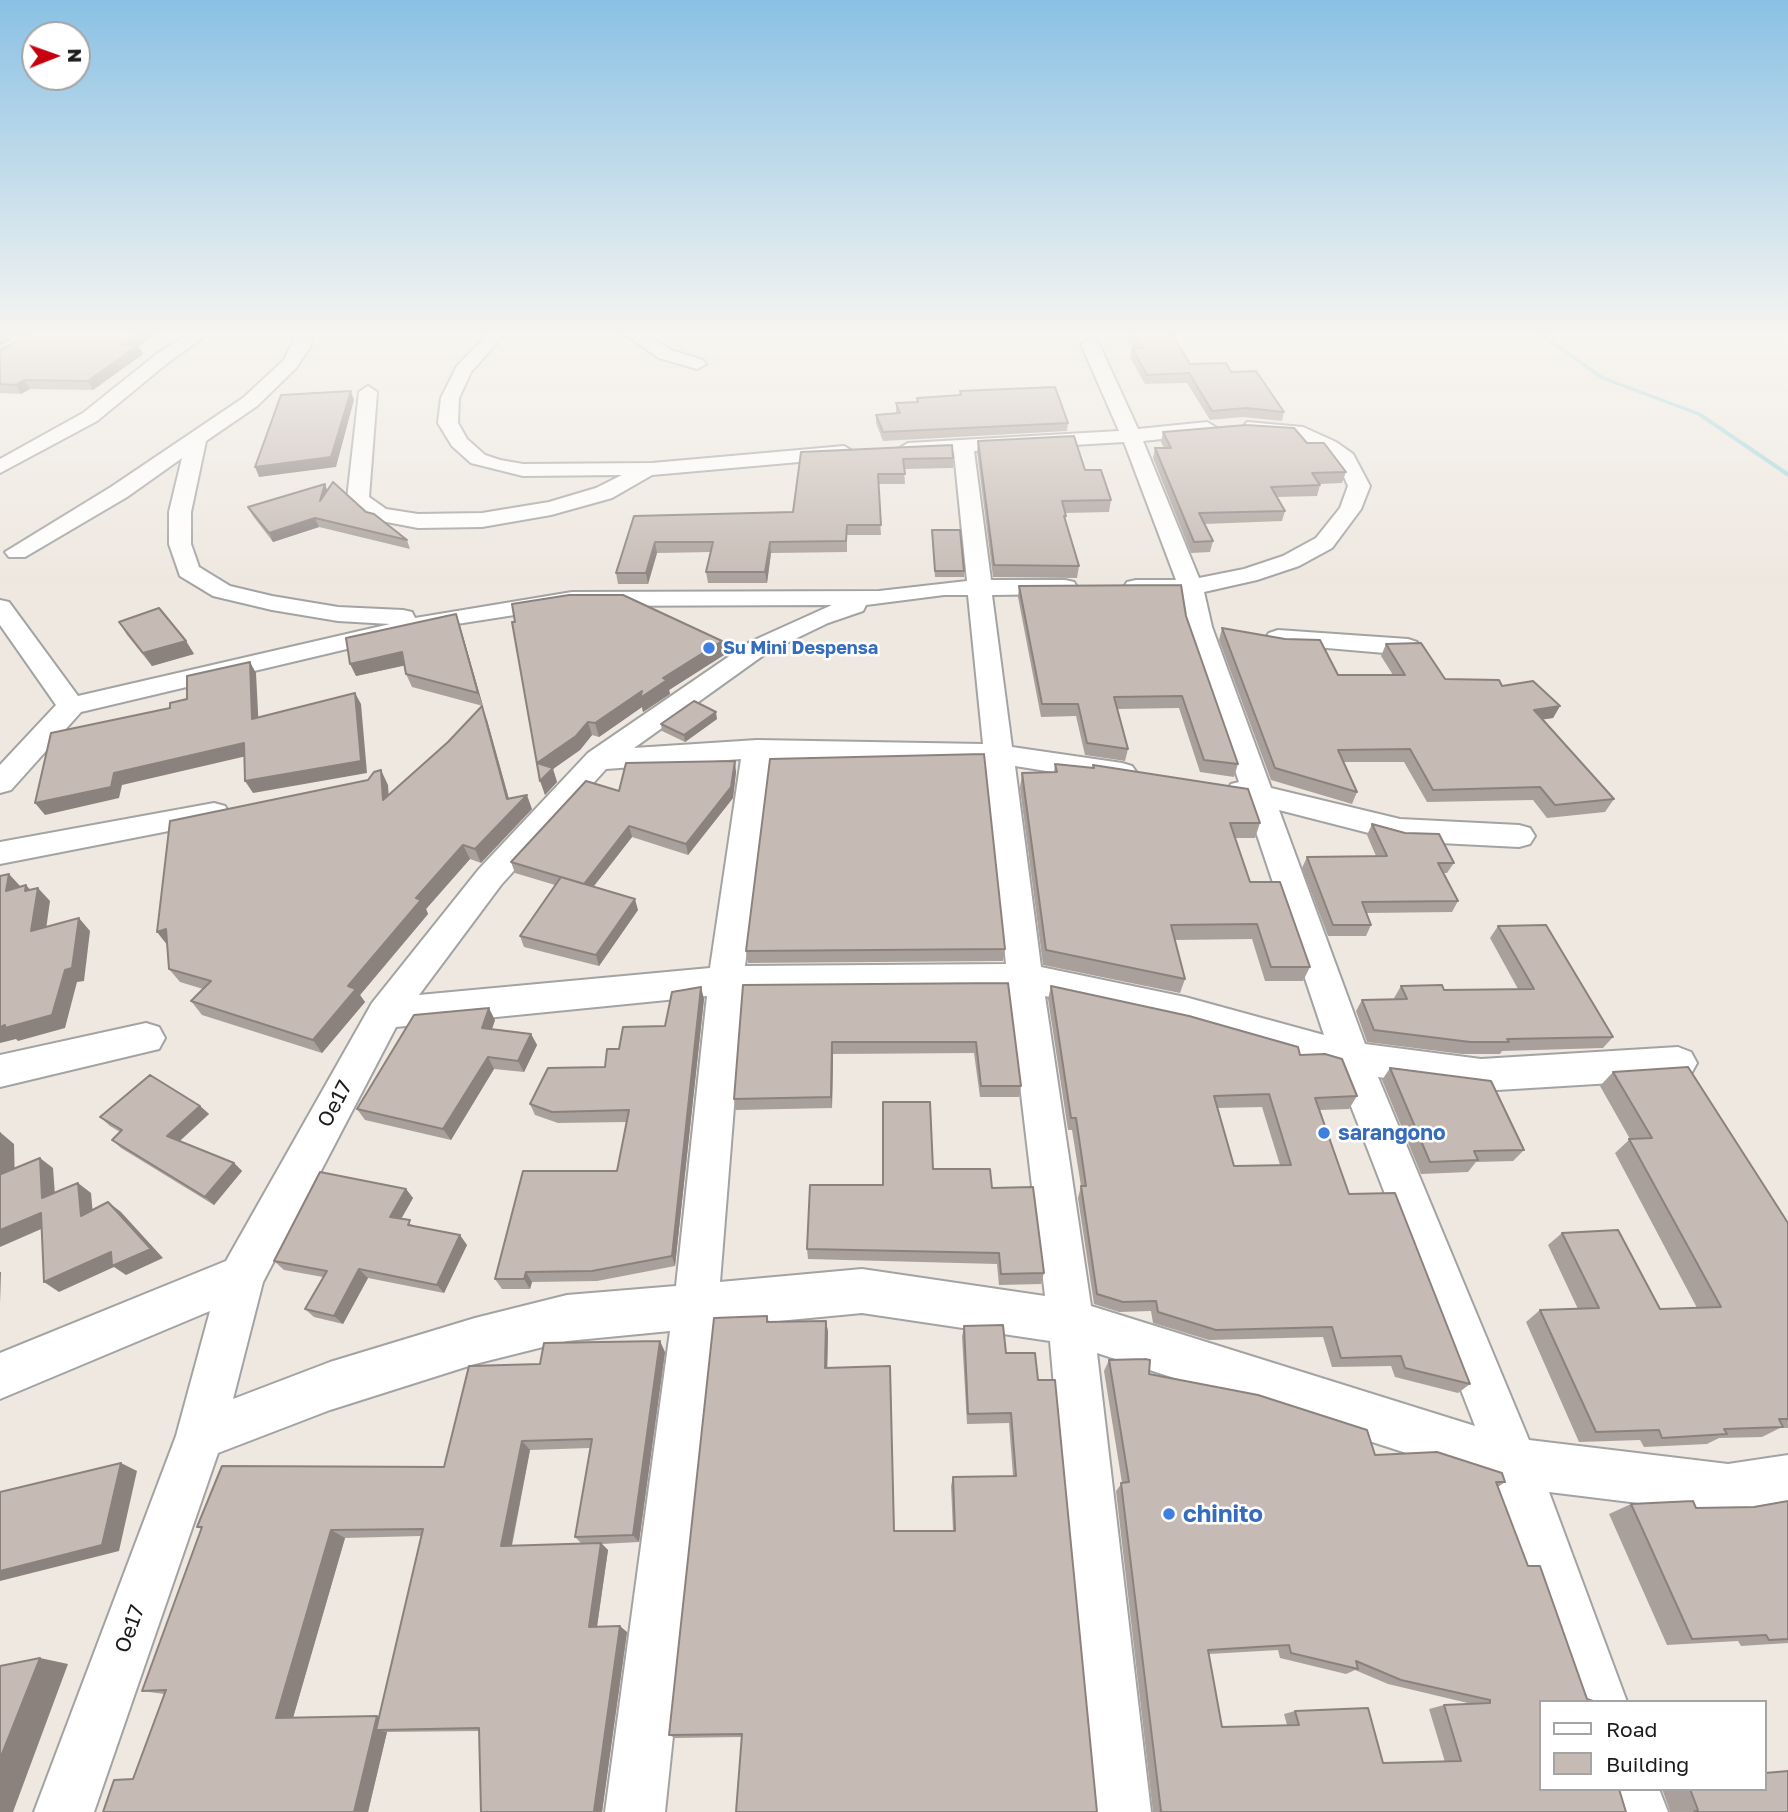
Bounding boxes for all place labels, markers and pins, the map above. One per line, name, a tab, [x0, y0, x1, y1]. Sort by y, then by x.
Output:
place label: Su Mini Despensa	[723, 637, 878, 659]
marker: Su Mini Despensa	[701, 640, 717, 656]
place label: sarangono	[1338, 1120, 1446, 1146]
marker: sarangono	[1316, 1125, 1332, 1141]
place label: chinito	[1183, 1500, 1263, 1528]
marker: chinito	[1161, 1506, 1177, 1522]

